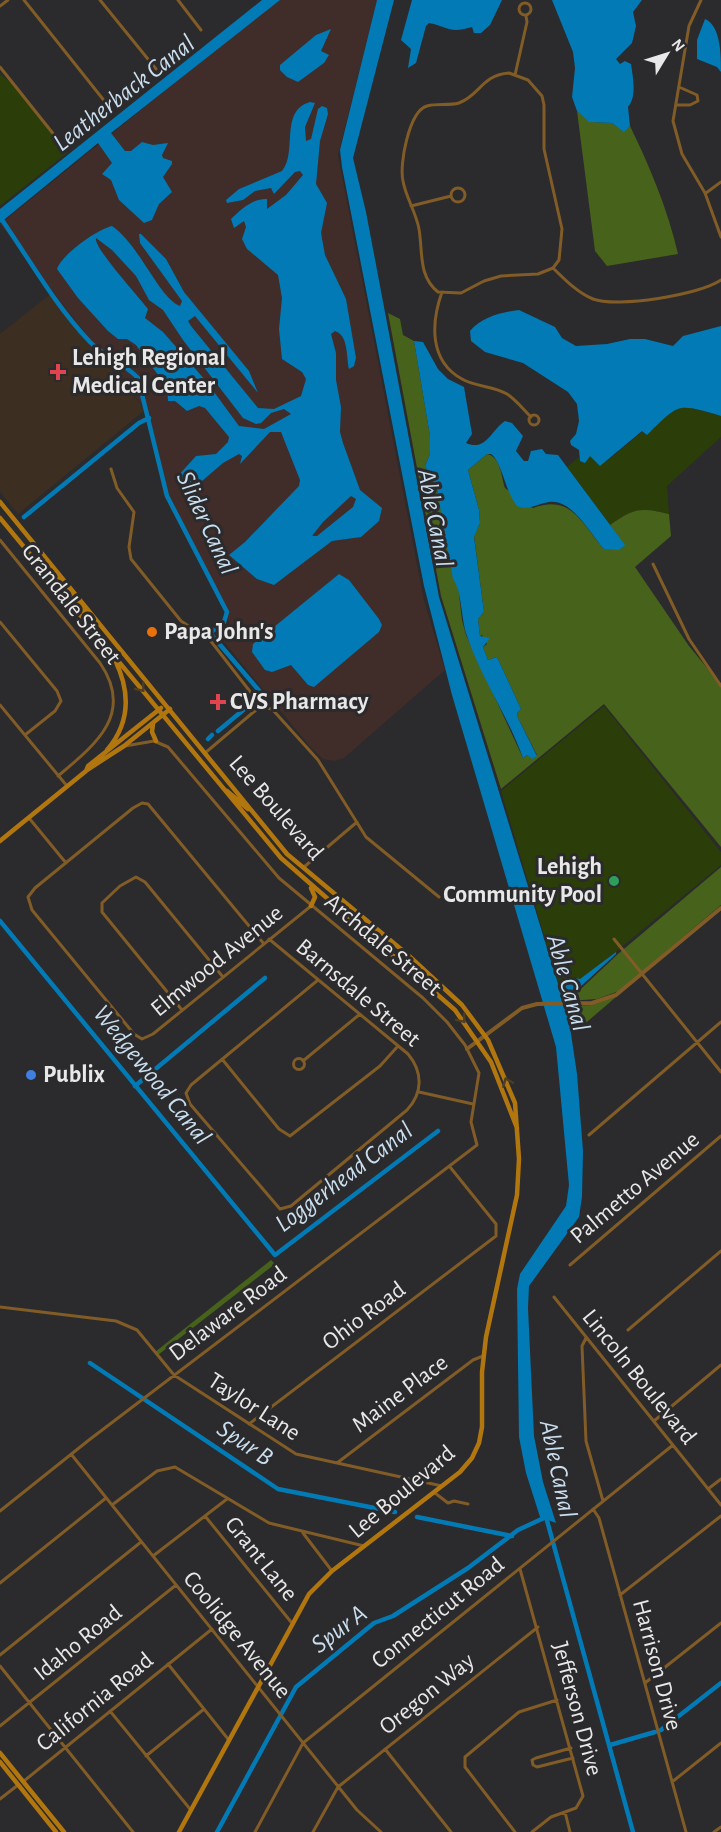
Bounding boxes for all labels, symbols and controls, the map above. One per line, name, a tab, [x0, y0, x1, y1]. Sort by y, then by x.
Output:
north arrow	[637, 24, 697, 84]
water label: Leatherback Canal	[48, 30, 200, 156]
text: N	[668, 36, 688, 55]
place label: Lehigh Regional Medical Center	[72, 346, 226, 398]
marker: Lehigh Regional Medical Center	[49, 363, 67, 381]
water label: Able Canal	[413, 466, 457, 569]
water label: Slider Canal	[172, 467, 242, 579]
street label: Grandale Street	[17, 539, 125, 669]
place label: Papa John's	[164, 620, 273, 644]
marker: Papa John's	[145, 625, 159, 639]
one-way arrow	[134, 681, 145, 692]
place label: CVS Pharmacy	[230, 690, 369, 714]
marker: CVS Pharmacy	[211, 695, 225, 709]
street label: Lee Boulevard	[224, 751, 328, 865]
place label: Lehigh Community Pool	[443, 855, 602, 907]
marker: Lehigh Community Pool	[607, 874, 621, 888]
street label: Archdale Street	[320, 890, 446, 1001]
street label: Elmwood Avenue	[147, 901, 287, 1021]
water label: Able Canal	[542, 931, 594, 1034]
street label: Barnsdale Street	[291, 934, 425, 1052]
water label: Wedgewood Canal	[88, 1000, 216, 1150]
one-way arrow	[455, 1012, 466, 1023]
place label: Publix	[43, 1063, 105, 1087]
marker: Publix	[24, 1068, 38, 1082]
one-way arrow	[502, 1077, 514, 1088]
water label: Loggerhead Canal	[270, 1117, 418, 1237]
street label: Palmetto Avenue	[566, 1127, 704, 1249]
street label: Delaware Road	[165, 1262, 291, 1366]
street label: Ohio Road	[318, 1277, 410, 1355]
street label: Lincoln Boulevard	[577, 1305, 701, 1449]
street label: Maine Place	[348, 1350, 452, 1438]
street label: Taylor Lane	[204, 1368, 304, 1446]
water label: Spur B	[212, 1415, 278, 1471]
water label: Able Canal	[535, 1417, 581, 1520]
street label: Lee Boulevard	[344, 1441, 460, 1543]
street label: Grant Lane	[220, 1512, 302, 1606]
street label: Connecticut Road	[367, 1552, 509, 1674]
street label: Coolidge Avenue	[178, 1567, 296, 1703]
street label: Harrison Drive	[628, 1597, 686, 1733]
street label: Idaho Road	[29, 1600, 127, 1686]
water label: Spur A	[306, 1600, 372, 1658]
street label: Jefferson Drive	[548, 1639, 606, 1779]
street label: California Road	[32, 1648, 158, 1756]
street label: Oregon Way	[375, 1649, 479, 1739]

